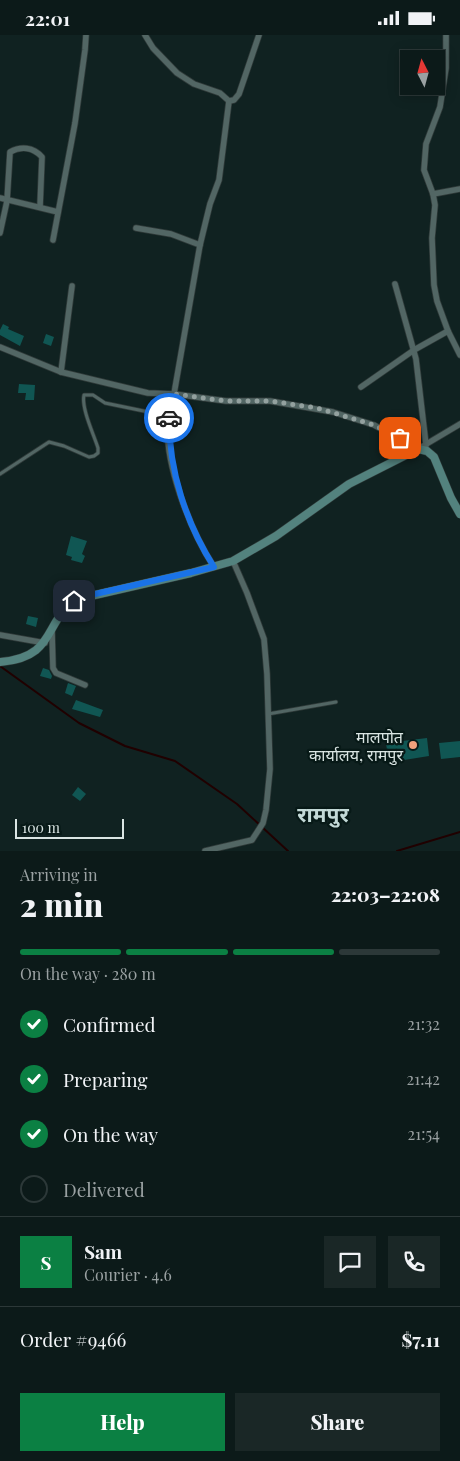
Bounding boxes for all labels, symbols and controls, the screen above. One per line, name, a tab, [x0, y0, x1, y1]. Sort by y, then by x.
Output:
text: 22:01	[25, 5, 70, 31]
north arrow	[400, 50, 445, 95]
map controls	[400, 50, 445, 95]
courier	[144, 393, 194, 443]
icon: car	[155, 404, 183, 432]
pin	[379, 417, 421, 459]
icon: bag	[386, 424, 414, 452]
pin	[53, 580, 95, 622]
icon: home	[60, 587, 88, 615]
place label: मालपोत कार्यालय, रामपुर	[309, 726, 404, 766]
marker: मालपोत कार्यालय, रामपुर	[407, 739, 419, 751]
district label: रामपुर	[297, 799, 349, 828]
scale bar	[15, 816, 124, 839]
text: 100 m	[22, 818, 60, 837]
text: Arriving in	[20, 864, 98, 885]
text: 22:03–22:08	[331, 881, 440, 907]
text: 2 min	[20, 882, 103, 925]
text: On the way · 280 m	[20, 963, 156, 984]
icon: check	[20, 1010, 48, 1038]
text: Confirmed	[63, 1011, 156, 1037]
text: 21:32	[407, 1013, 440, 1034]
icon: check	[20, 1065, 48, 1093]
text: Preparing	[63, 1066, 148, 1092]
text: 21:42	[407, 1068, 440, 1089]
icon: check	[20, 1120, 48, 1148]
text: On the way	[63, 1121, 158, 1147]
text: 21:54	[408, 1123, 440, 1144]
text: Delivered	[63, 1176, 145, 1202]
button: chat	[324, 1236, 376, 1288]
button: phone	[388, 1236, 440, 1288]
text: Sam	[84, 1238, 122, 1264]
text: S	[40, 1249, 52, 1275]
text: Courier · 4.6	[84, 1264, 172, 1285]
text: Order #9466	[20, 1326, 126, 1352]
text: $7.11	[401, 1326, 440, 1352]
button: Help	[20, 1393, 225, 1451]
button: Share	[235, 1393, 440, 1451]

